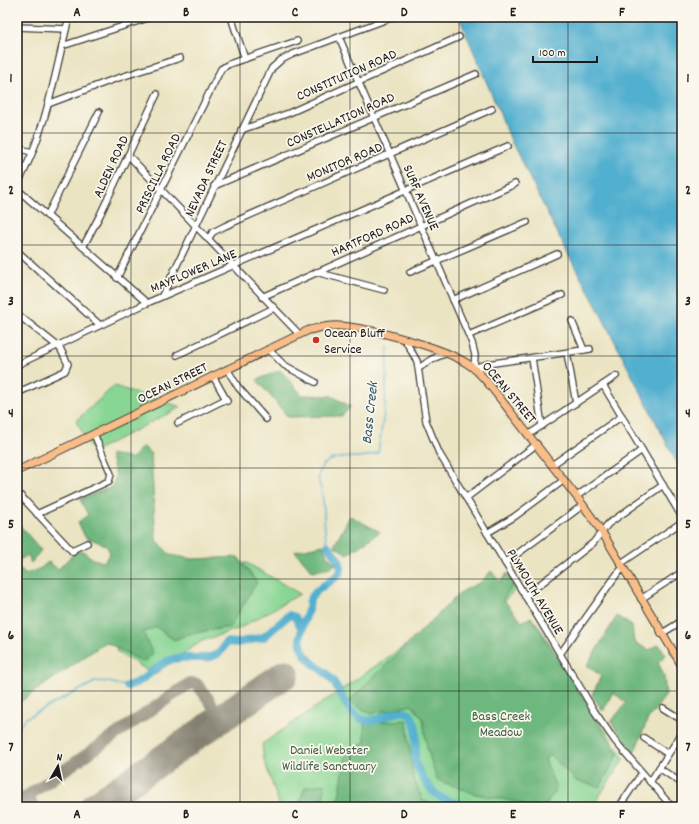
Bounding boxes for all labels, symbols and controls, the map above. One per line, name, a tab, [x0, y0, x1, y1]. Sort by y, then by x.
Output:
text: A	[73, 4, 81, 23]
text: B	[183, 4, 189, 23]
text: C	[292, 4, 299, 23]
text: D	[401, 4, 408, 23]
text: E	[510, 4, 517, 23]
text: F	[619, 4, 625, 23]
scale bar	[533, 38, 597, 64]
street label: CONSTITUTION ROAD	[293, 45, 400, 107]
text: 100 m	[539, 45, 566, 62]
text: 1	[10, 70, 13, 89]
text: 1	[687, 70, 690, 89]
street label: CONSTELLATION ROAD	[283, 88, 398, 154]
street label: PRISCILLA ROAD	[131, 130, 187, 217]
street label: ALDEN ROAD	[89, 132, 135, 201]
street label: NEVADA STREET	[180, 137, 234, 221]
street label: MONITOR ROAD	[304, 138, 386, 188]
street label: SURF AVENUE	[397, 162, 444, 234]
text: 2	[8, 182, 14, 201]
text: 2	[685, 182, 691, 201]
street label: HARTFORD ROAD	[328, 209, 417, 263]
street label: MAYFLOWER LANE	[148, 244, 241, 299]
text: 3	[8, 293, 14, 312]
text: 3	[685, 293, 691, 312]
place label: Ocean Bluff Service	[324, 324, 386, 360]
marker: Ocean Bluff Service	[311, 335, 321, 345]
street label: OCEAN STREET	[134, 358, 212, 409]
street label: OCEAN STREET	[476, 358, 541, 429]
water label: Bass Creek	[357, 379, 385, 445]
text: 4	[8, 405, 14, 424]
text: 4	[685, 405, 691, 424]
text: 5	[8, 516, 14, 535]
text: 5	[685, 516, 691, 535]
street label: PLYMOUTH AVENUE	[501, 545, 568, 639]
text: 6	[8, 627, 15, 646]
text: 6	[685, 627, 692, 646]
park label: Bass Creek Meadow	[472, 707, 530, 743]
text: 7	[9, 739, 14, 758]
text: 7	[686, 739, 691, 758]
park label: Daniel Webster Wildlife Sanctuary	[282, 741, 376, 777]
north arrow	[38, 746, 78, 786]
text: N	[55, 750, 64, 767]
text: A	[73, 806, 81, 824]
text: B	[183, 806, 189, 824]
text: C	[292, 806, 299, 824]
text: D	[401, 806, 408, 824]
text: E	[510, 806, 517, 824]
text: F	[619, 806, 625, 824]

